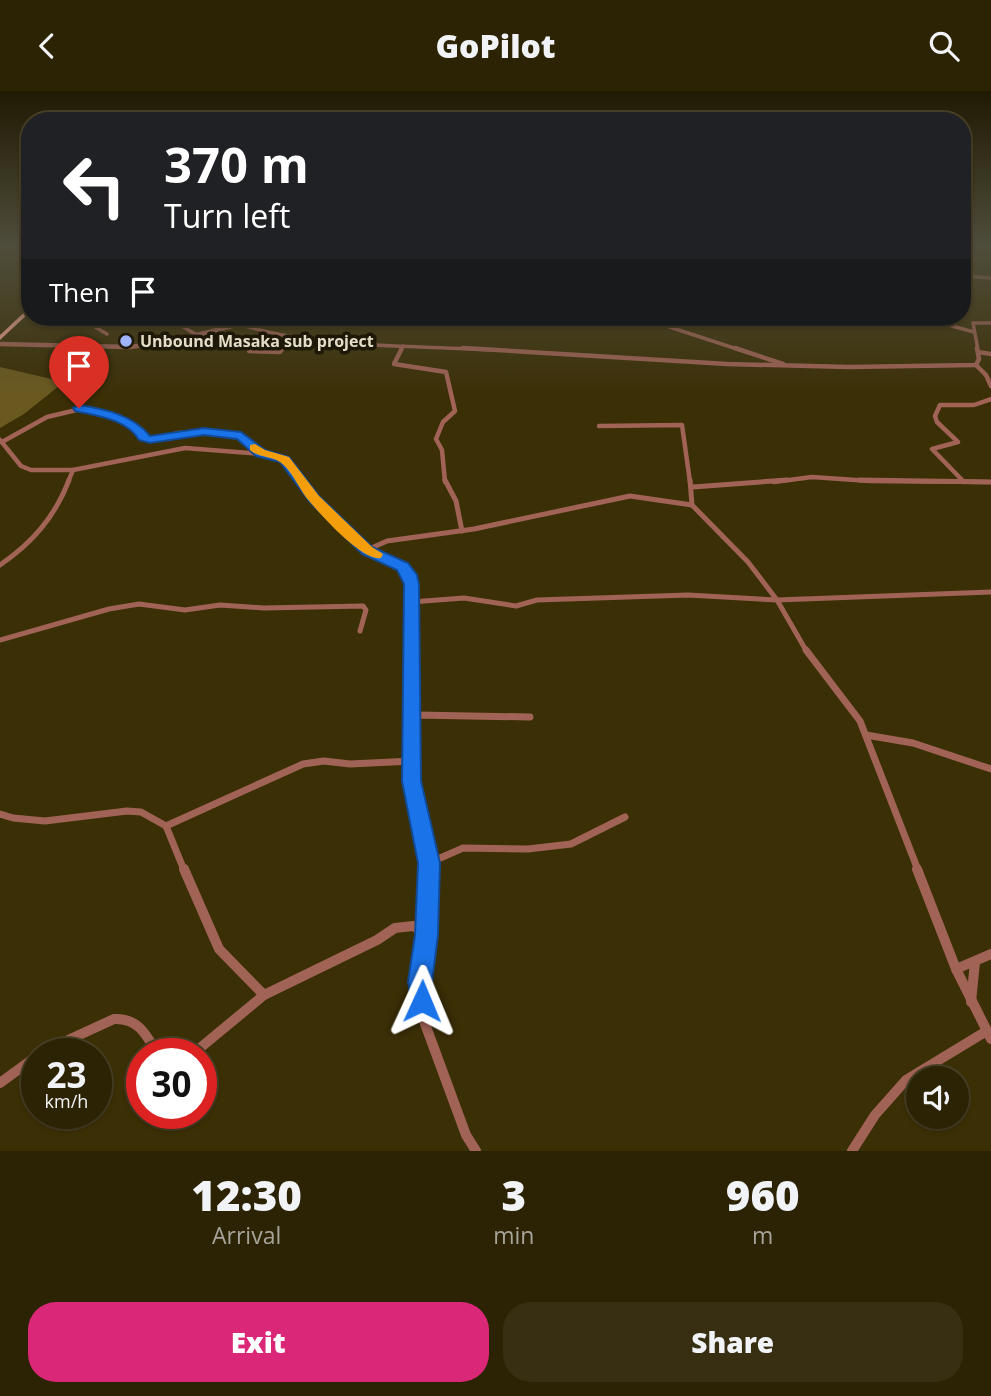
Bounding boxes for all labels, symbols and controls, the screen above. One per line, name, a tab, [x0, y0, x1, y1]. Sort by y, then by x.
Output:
text: GoPilot	[435, 24, 556, 67]
icon: back	[28, 27, 66, 65]
icon: search	[925, 27, 963, 65]
text: 370 m	[164, 131, 309, 197]
icon: left	[49, 140, 140, 231]
text: Turn left	[164, 194, 290, 237]
icon: arrive	[124, 273, 162, 311]
text: Then	[49, 274, 110, 310]
place label: Unbound Masaka sub project	[140, 330, 374, 352]
marker: Unbound Masaka sub project	[118, 333, 134, 349]
pin	[49, 336, 109, 408]
icon: arrive	[60, 347, 98, 385]
position arrow	[385, 964, 459, 1038]
speed limit sign: 30	[126, 1038, 217, 1129]
text: 23	[46, 1051, 87, 1098]
map controls	[906, 1066, 969, 1129]
button: sound	[906, 1066, 969, 1129]
text: km/h	[45, 1089, 88, 1113]
text: 12:30	[191, 1166, 302, 1223]
text: 3	[502, 1166, 526, 1223]
text: 960	[726, 1166, 800, 1223]
text: Arrival	[212, 1219, 281, 1251]
text: min	[493, 1219, 534, 1251]
text: m	[752, 1219, 773, 1251]
button: Exit	[28, 1302, 489, 1382]
button: Share	[503, 1302, 963, 1382]

